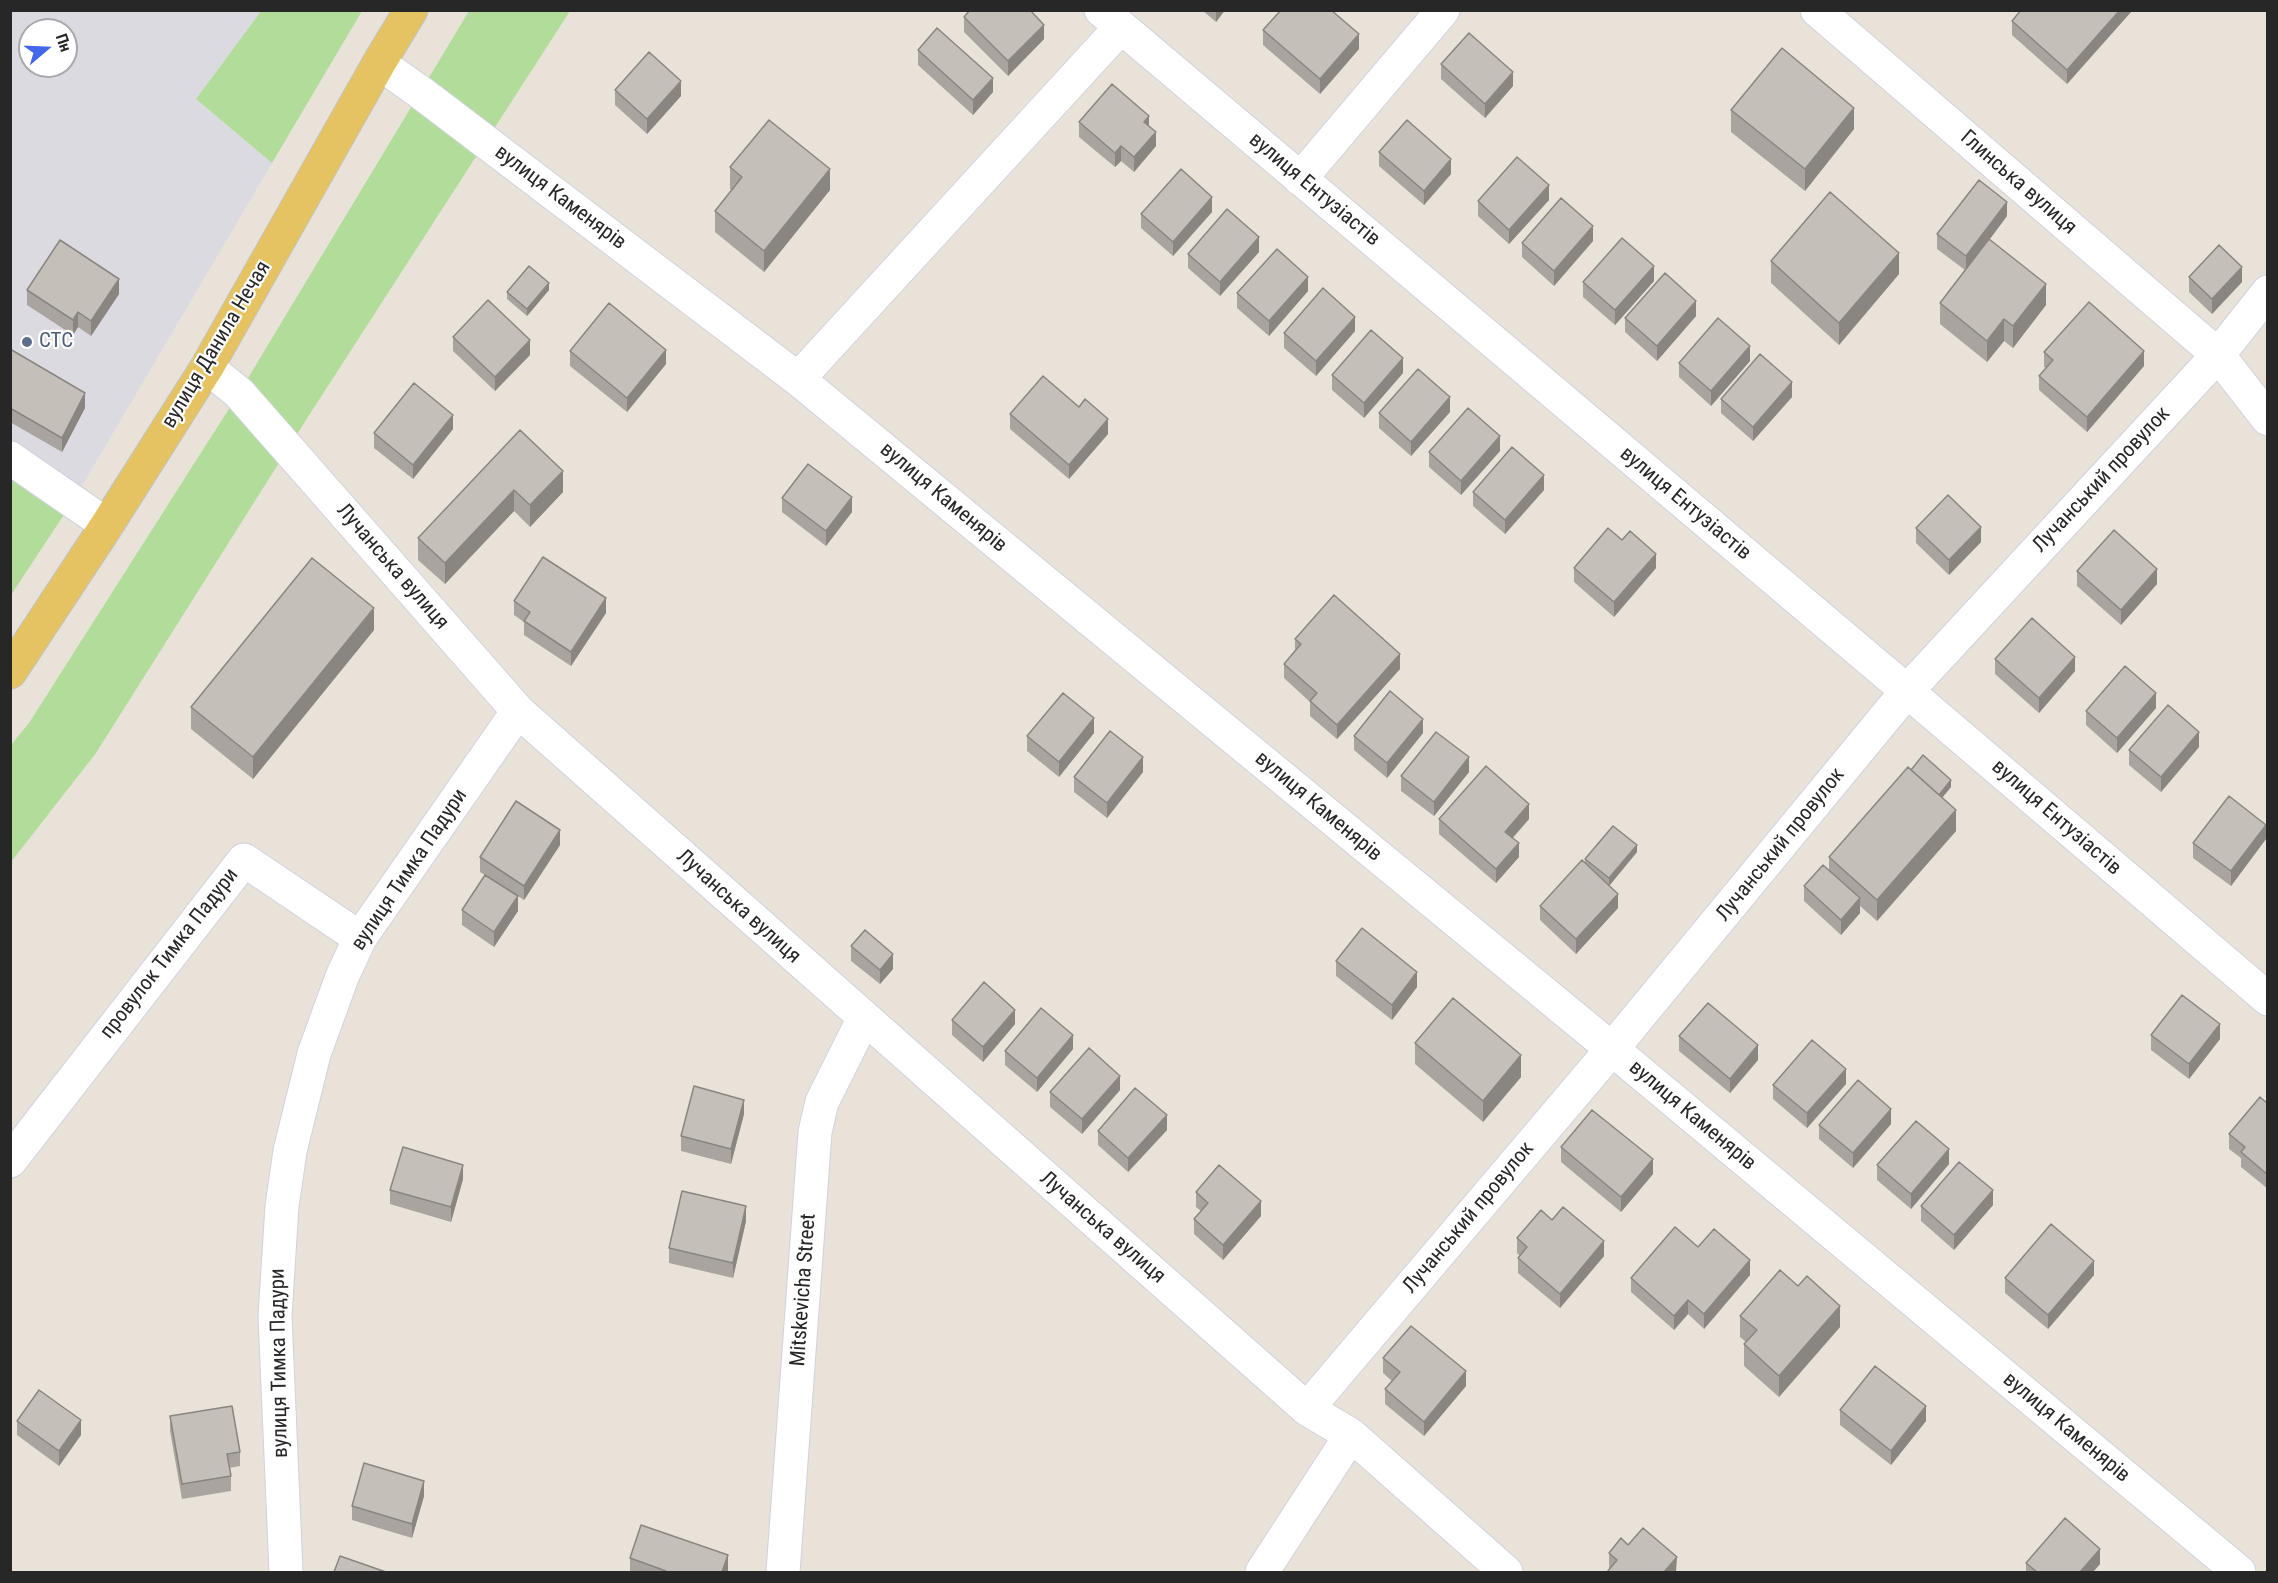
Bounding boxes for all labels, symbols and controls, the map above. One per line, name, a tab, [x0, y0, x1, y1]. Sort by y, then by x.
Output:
north arrow	[18, 18, 78, 78]
text: Пн	[52, 31, 75, 54]
street label: Глинська вулиця	[1955, 126, 2081, 240]
street label: вулиця Ентузіастів	[1243, 128, 1385, 252]
street label: вулиця Каменярів	[489, 140, 631, 256]
street label: вулиця Данила Нечая	[157, 257, 277, 433]
place label: СТС	[39, 329, 73, 355]
marker: СТС	[20, 335, 34, 349]
street label: Лучанський провулок	[2028, 402, 2176, 558]
street label: вулиця Каменярів	[874, 438, 1012, 558]
street label: вулиця Ентузіастів	[1614, 442, 1756, 566]
street label: Лучанська вулиця	[330, 499, 454, 635]
street label: вулиця Каменярів	[1249, 747, 1387, 867]
street label: вулиця Ентузіастів	[1986, 755, 2126, 881]
street label: Лучанський провулок	[1711, 763, 1851, 927]
street label: вулиця Тимка Падури	[347, 784, 473, 956]
street label: Лучанська вулиця	[671, 845, 805, 969]
street label: провулок Тимка Падури	[96, 864, 244, 1044]
street label: вулиця Каменярів	[1623, 1056, 1761, 1176]
street label: Лучанський провулок	[1398, 1137, 1540, 1299]
street label: Лучанська вулиця	[1034, 1166, 1170, 1290]
street label: Mitskevicha Street	[786, 1213, 822, 1367]
street label: вулиця Тимка Падури	[266, 1268, 294, 1458]
street label: вулиця Каменярів	[1997, 1368, 2135, 1488]

